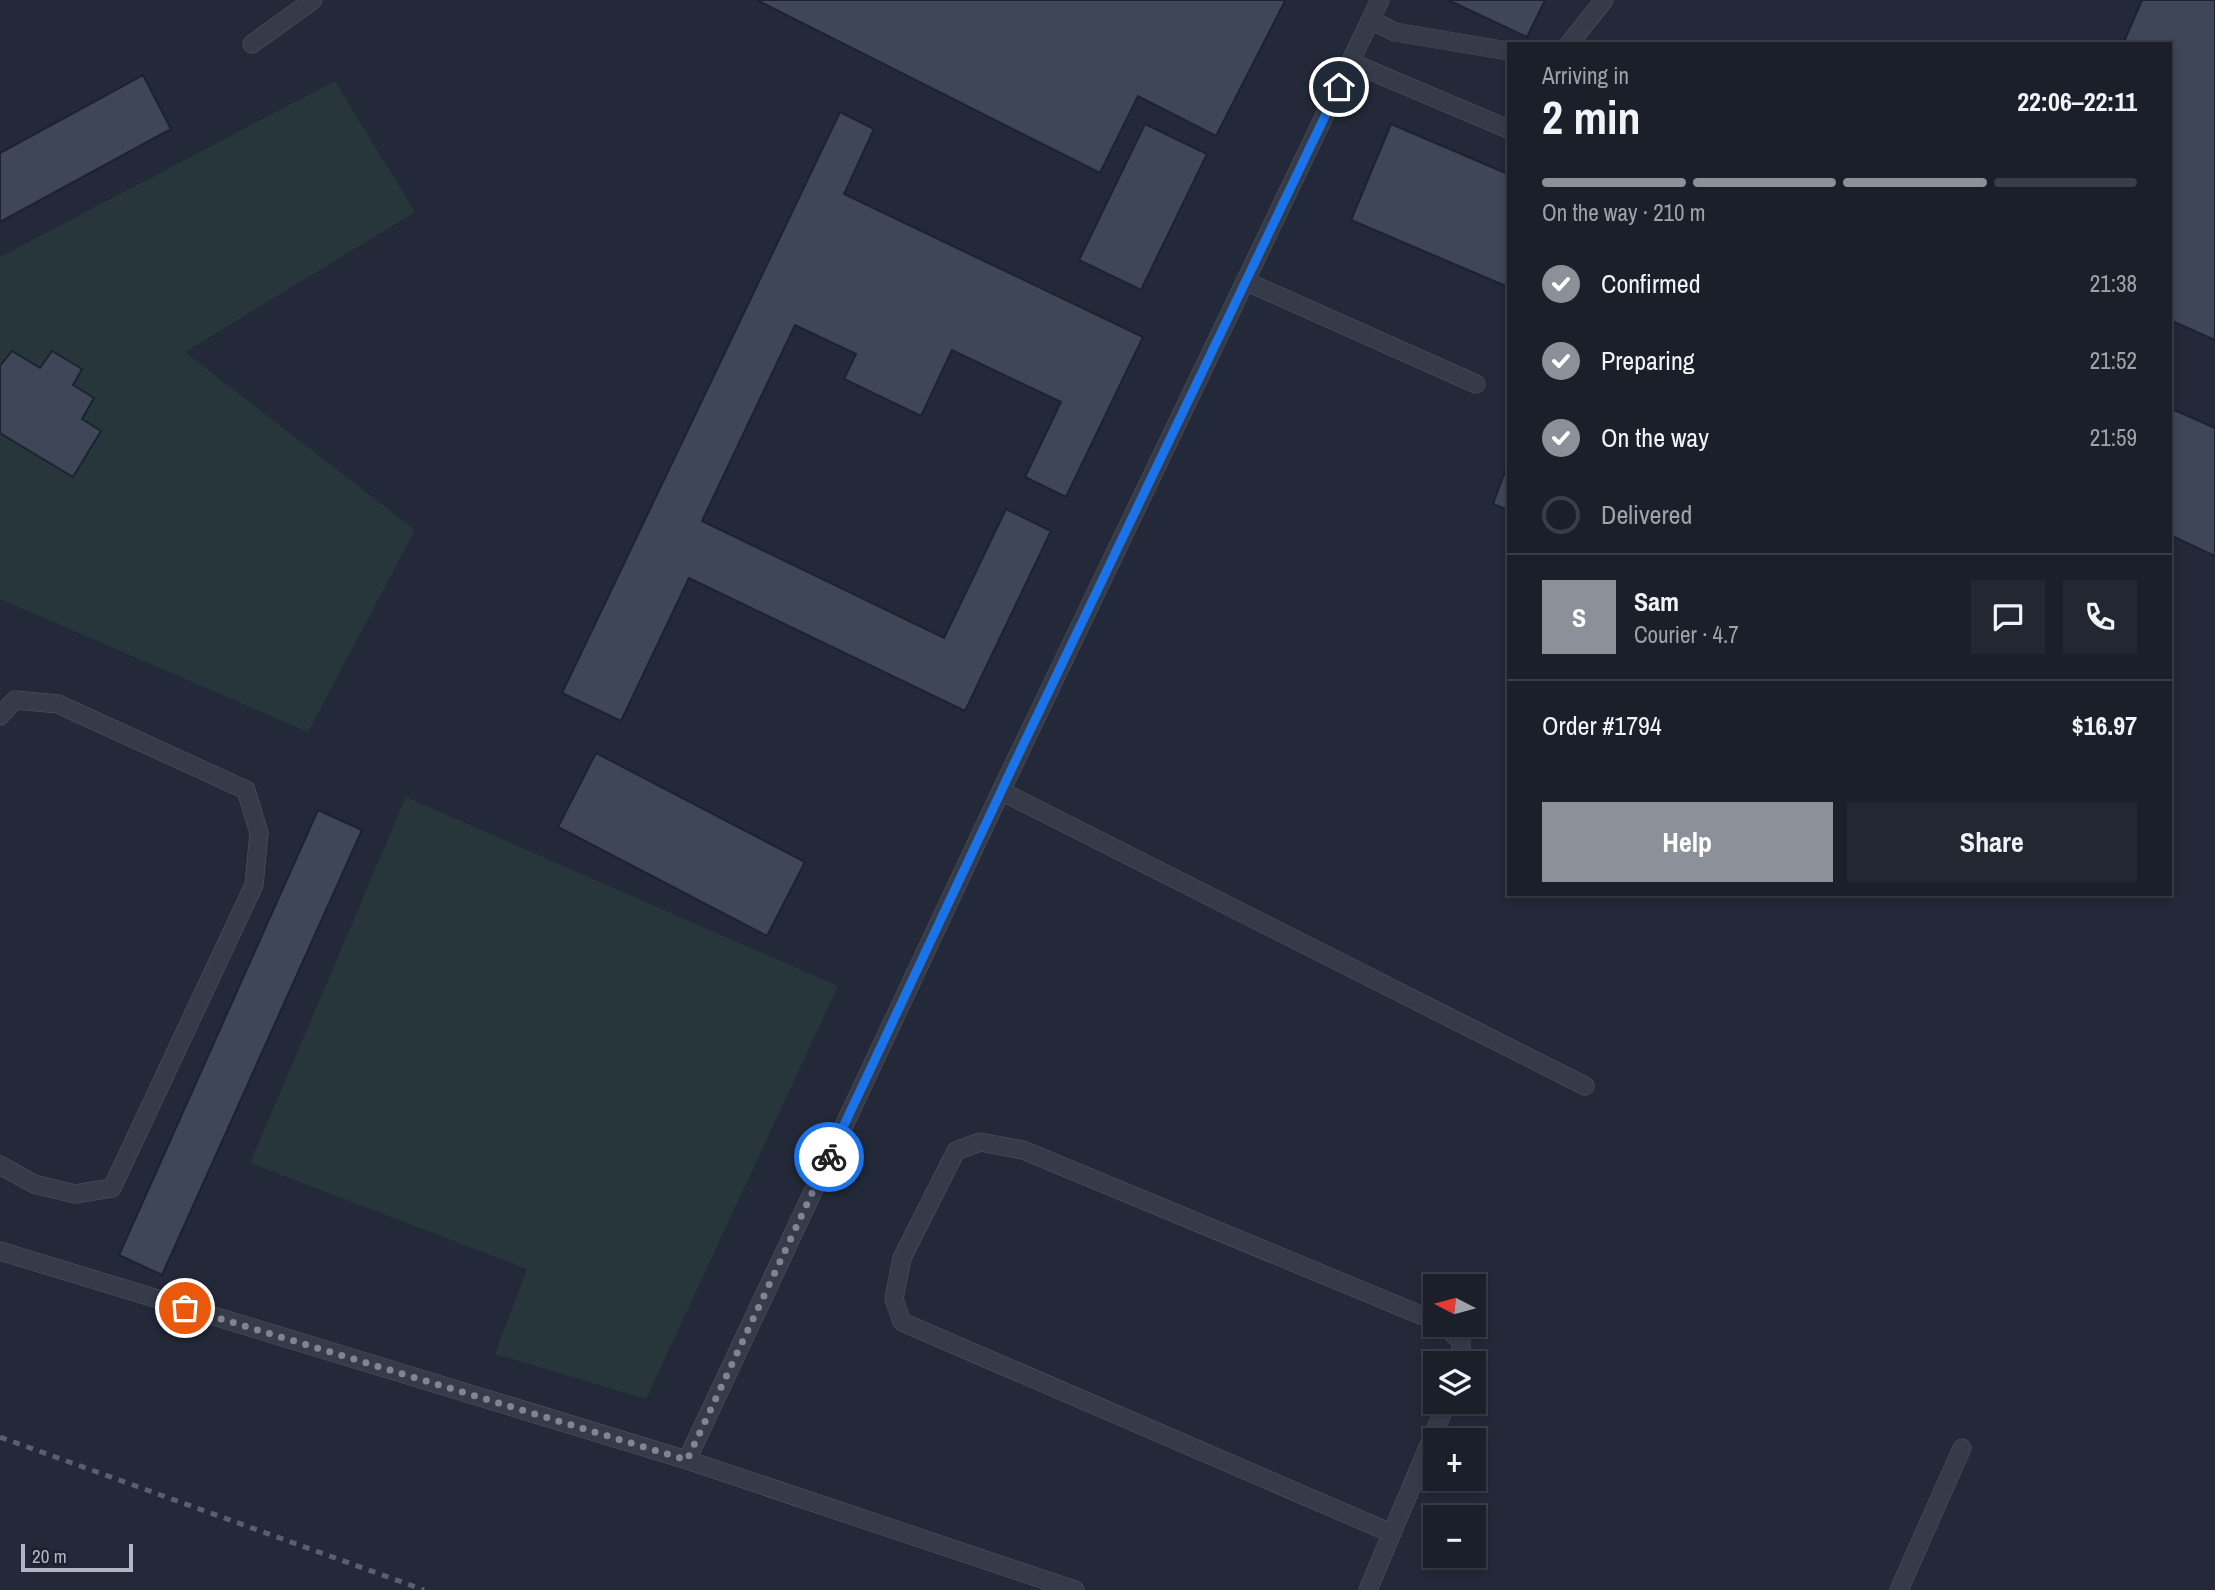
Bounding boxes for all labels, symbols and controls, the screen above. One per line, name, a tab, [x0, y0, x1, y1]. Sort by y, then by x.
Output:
pin	[1309, 57, 1369, 117]
text: Arriving in	[1542, 60, 1629, 91]
icon: home	[1320, 68, 1358, 106]
text: 22:06–22:11	[2017, 84, 2137, 119]
text: 2 min	[1542, 86, 1641, 148]
text: On the way · 210 m	[1542, 197, 1706, 228]
icon: check	[1542, 265, 1580, 303]
text: Confirmed	[1601, 266, 1701, 301]
text: 21:38	[2090, 268, 2137, 299]
icon: check	[1542, 342, 1580, 380]
text: Preparing	[1601, 343, 1695, 378]
text: 21:52	[2090, 345, 2137, 376]
icon: check	[1542, 419, 1580, 457]
text: On the way	[1601, 420, 1709, 455]
text: 21:59	[2090, 422, 2137, 453]
text: Delivered	[1601, 497, 1692, 532]
button: chat	[1971, 580, 2045, 654]
button: phone	[2063, 580, 2137, 654]
text: Sam	[1634, 584, 1679, 619]
text: S	[1572, 600, 1586, 635]
text: Courier · 4.7	[1634, 619, 1739, 650]
text: Order #1794	[1542, 708, 1662, 743]
text: $16.97	[2072, 708, 2137, 743]
button: Help	[1542, 802, 1833, 882]
button: Share	[1847, 802, 2137, 882]
courier	[794, 1122, 864, 1192]
icon: bike	[810, 1138, 848, 1176]
north arrow	[1423, 1274, 1486, 1337]
map controls	[1423, 1274, 1486, 1568]
pin	[155, 1278, 215, 1338]
icon: bag	[166, 1289, 204, 1327]
button: layers	[1423, 1351, 1486, 1414]
button: +	[1423, 1428, 1486, 1491]
button: −	[1423, 1505, 1486, 1568]
scale bar	[21, 1541, 133, 1573]
text: 20 m	[32, 1543, 67, 1569]

